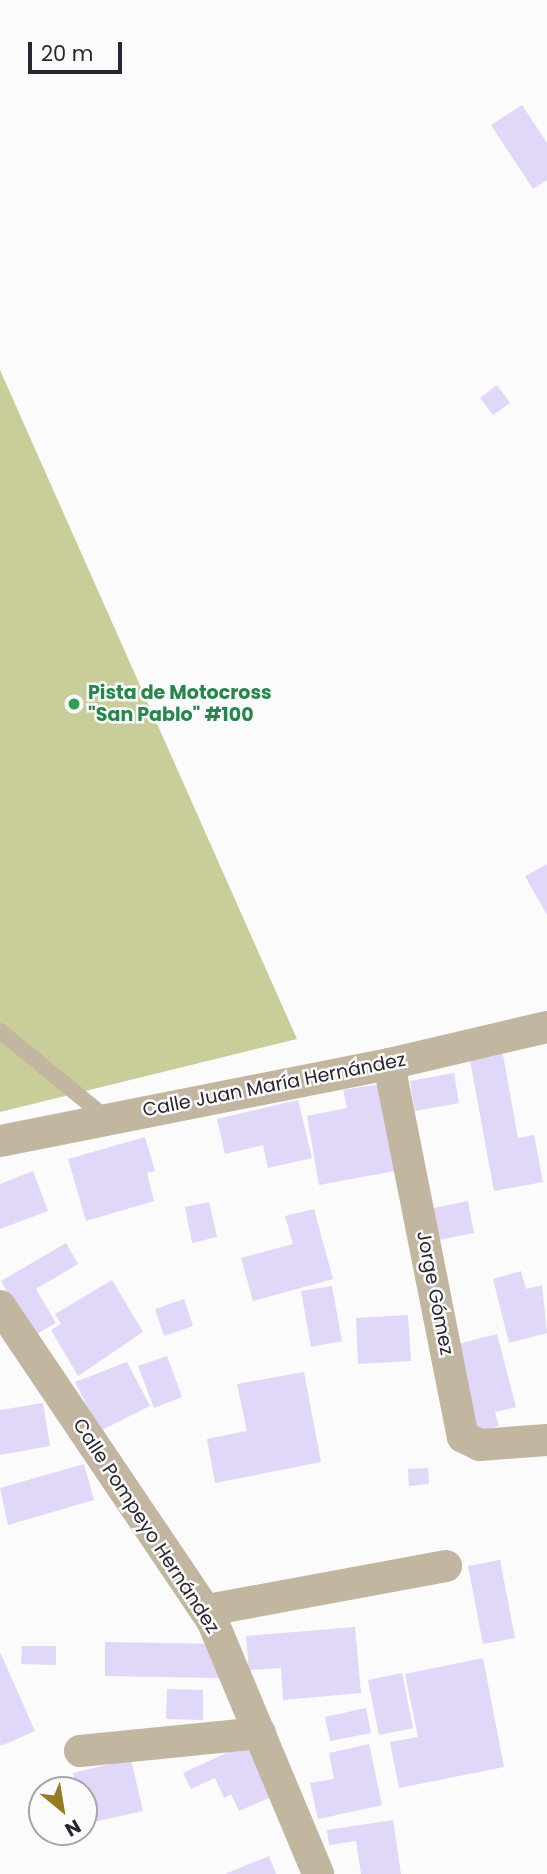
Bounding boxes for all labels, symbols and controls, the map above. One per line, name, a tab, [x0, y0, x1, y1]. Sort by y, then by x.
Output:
scale bar	[32, 28, 126, 72]
text: 20 m	[41, 39, 94, 68]
place label: Pista de Motocross "San Pablo" #100	[88, 682, 272, 726]
marker: Pista de Motocross "San Pablo" #100	[66, 696, 82, 712]
street label: Calle Juan María Hernández	[141, 1048, 407, 1122]
street label: Jorge Gómez	[412, 1229, 458, 1357]
street label: Calle Pompeyo Hernández	[68, 1414, 224, 1638]
north arrow	[28, 1776, 98, 1846]
text: N	[60, 1813, 86, 1843]

